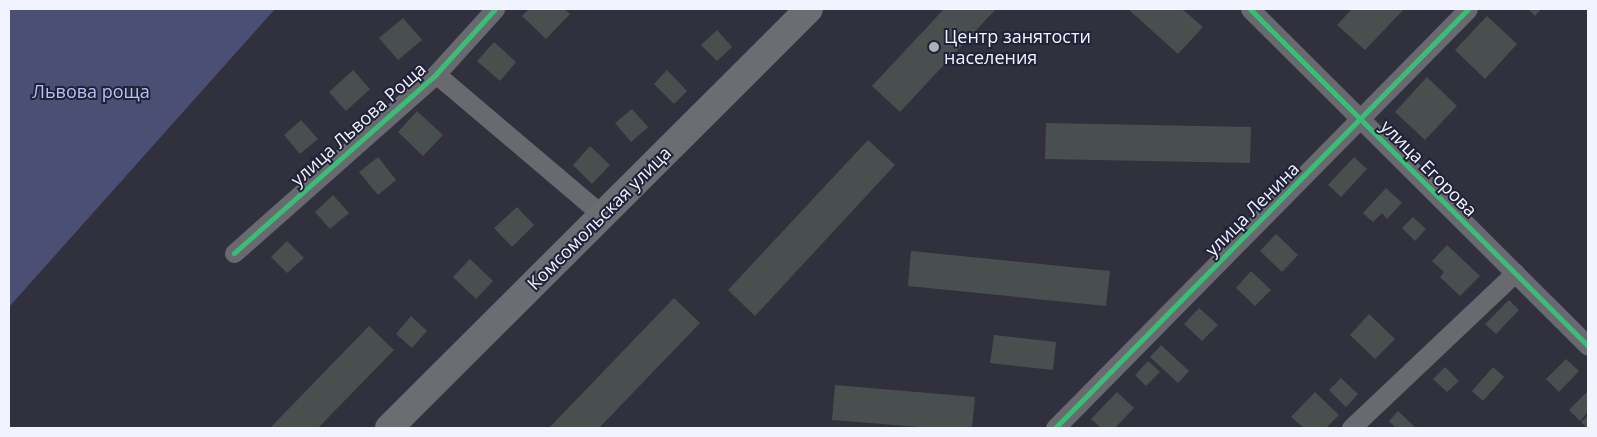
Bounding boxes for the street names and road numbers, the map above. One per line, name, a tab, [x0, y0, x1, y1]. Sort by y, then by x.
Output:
street label: улица Львова Роща	[286, 58, 430, 190]
street label: улица Егорова	[1376, 115, 1482, 221]
street label: Комсомольская улица	[523, 142, 675, 294]
street label: улица Ленина	[1201, 158, 1303, 260]

